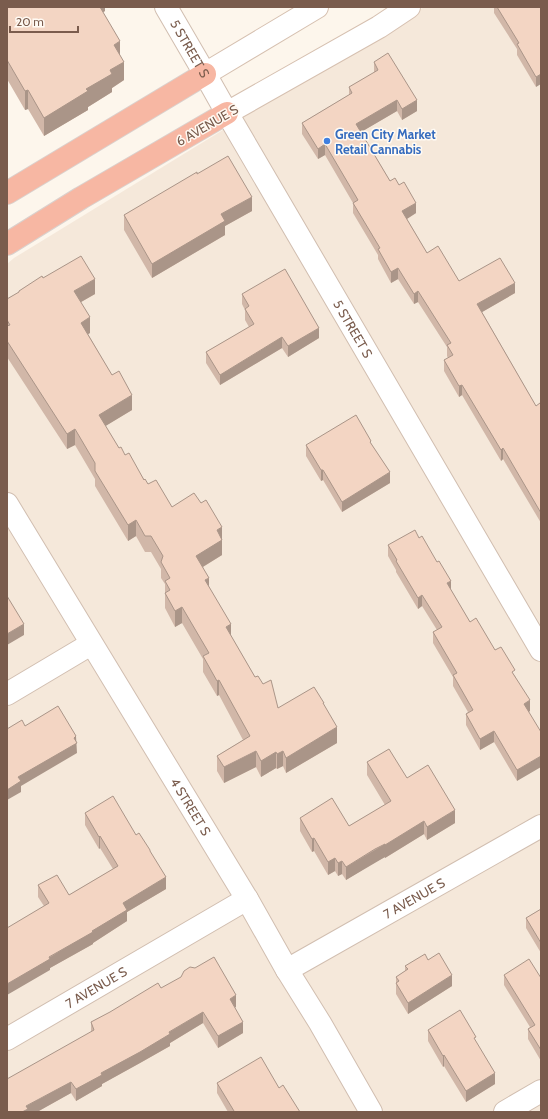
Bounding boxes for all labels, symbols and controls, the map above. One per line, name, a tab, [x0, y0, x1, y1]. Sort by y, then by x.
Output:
scale bar	[10, 8, 78, 34]
text: 20 m	[16, 14, 44, 29]
street label: 5 STREET S	[167, 17, 213, 81]
street label: 6 AVENUE S	[173, 101, 241, 149]
place label: Green City Market Retail Cannabis	[335, 126, 436, 157]
marker: Green City Market Retail Cannabis	[322, 136, 332, 146]
street label: 5 STREET S	[330, 297, 377, 361]
street label: 4 STREET S	[167, 775, 215, 839]
street label: 7 AVENUE S	[380, 874, 448, 922]
street label: 7 AVENUE S	[62, 963, 130, 1011]

